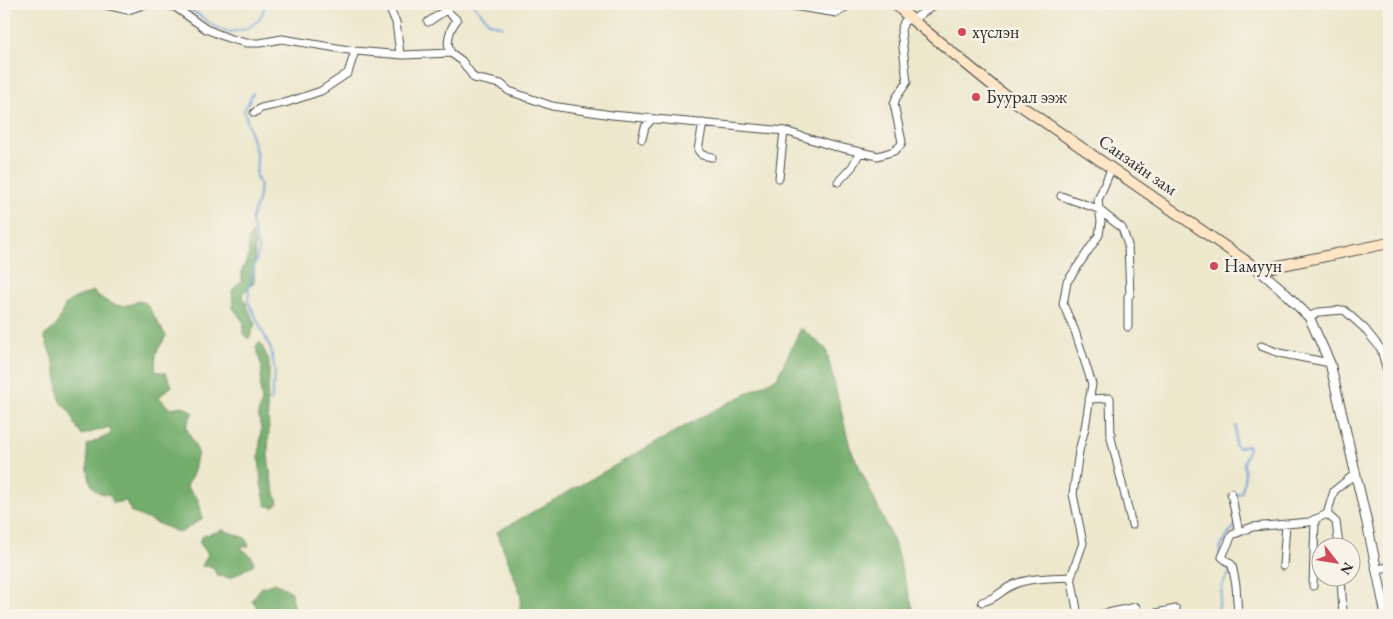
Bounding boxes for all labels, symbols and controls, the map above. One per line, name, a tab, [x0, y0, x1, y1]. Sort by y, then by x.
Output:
place label: хүслэн	[972, 20, 1019, 43]
marker: хүслэн	[956, 26, 968, 38]
place label: Буурал ээж	[986, 85, 1068, 108]
marker: Буурал ээж	[970, 91, 982, 103]
street label: Санзайн зам	[1094, 129, 1183, 201]
place label: Намуун	[1224, 254, 1282, 277]
marker: Намуун	[1208, 260, 1220, 272]
north arrow	[1310, 536, 1360, 586]
text: N	[1336, 559, 1358, 579]

